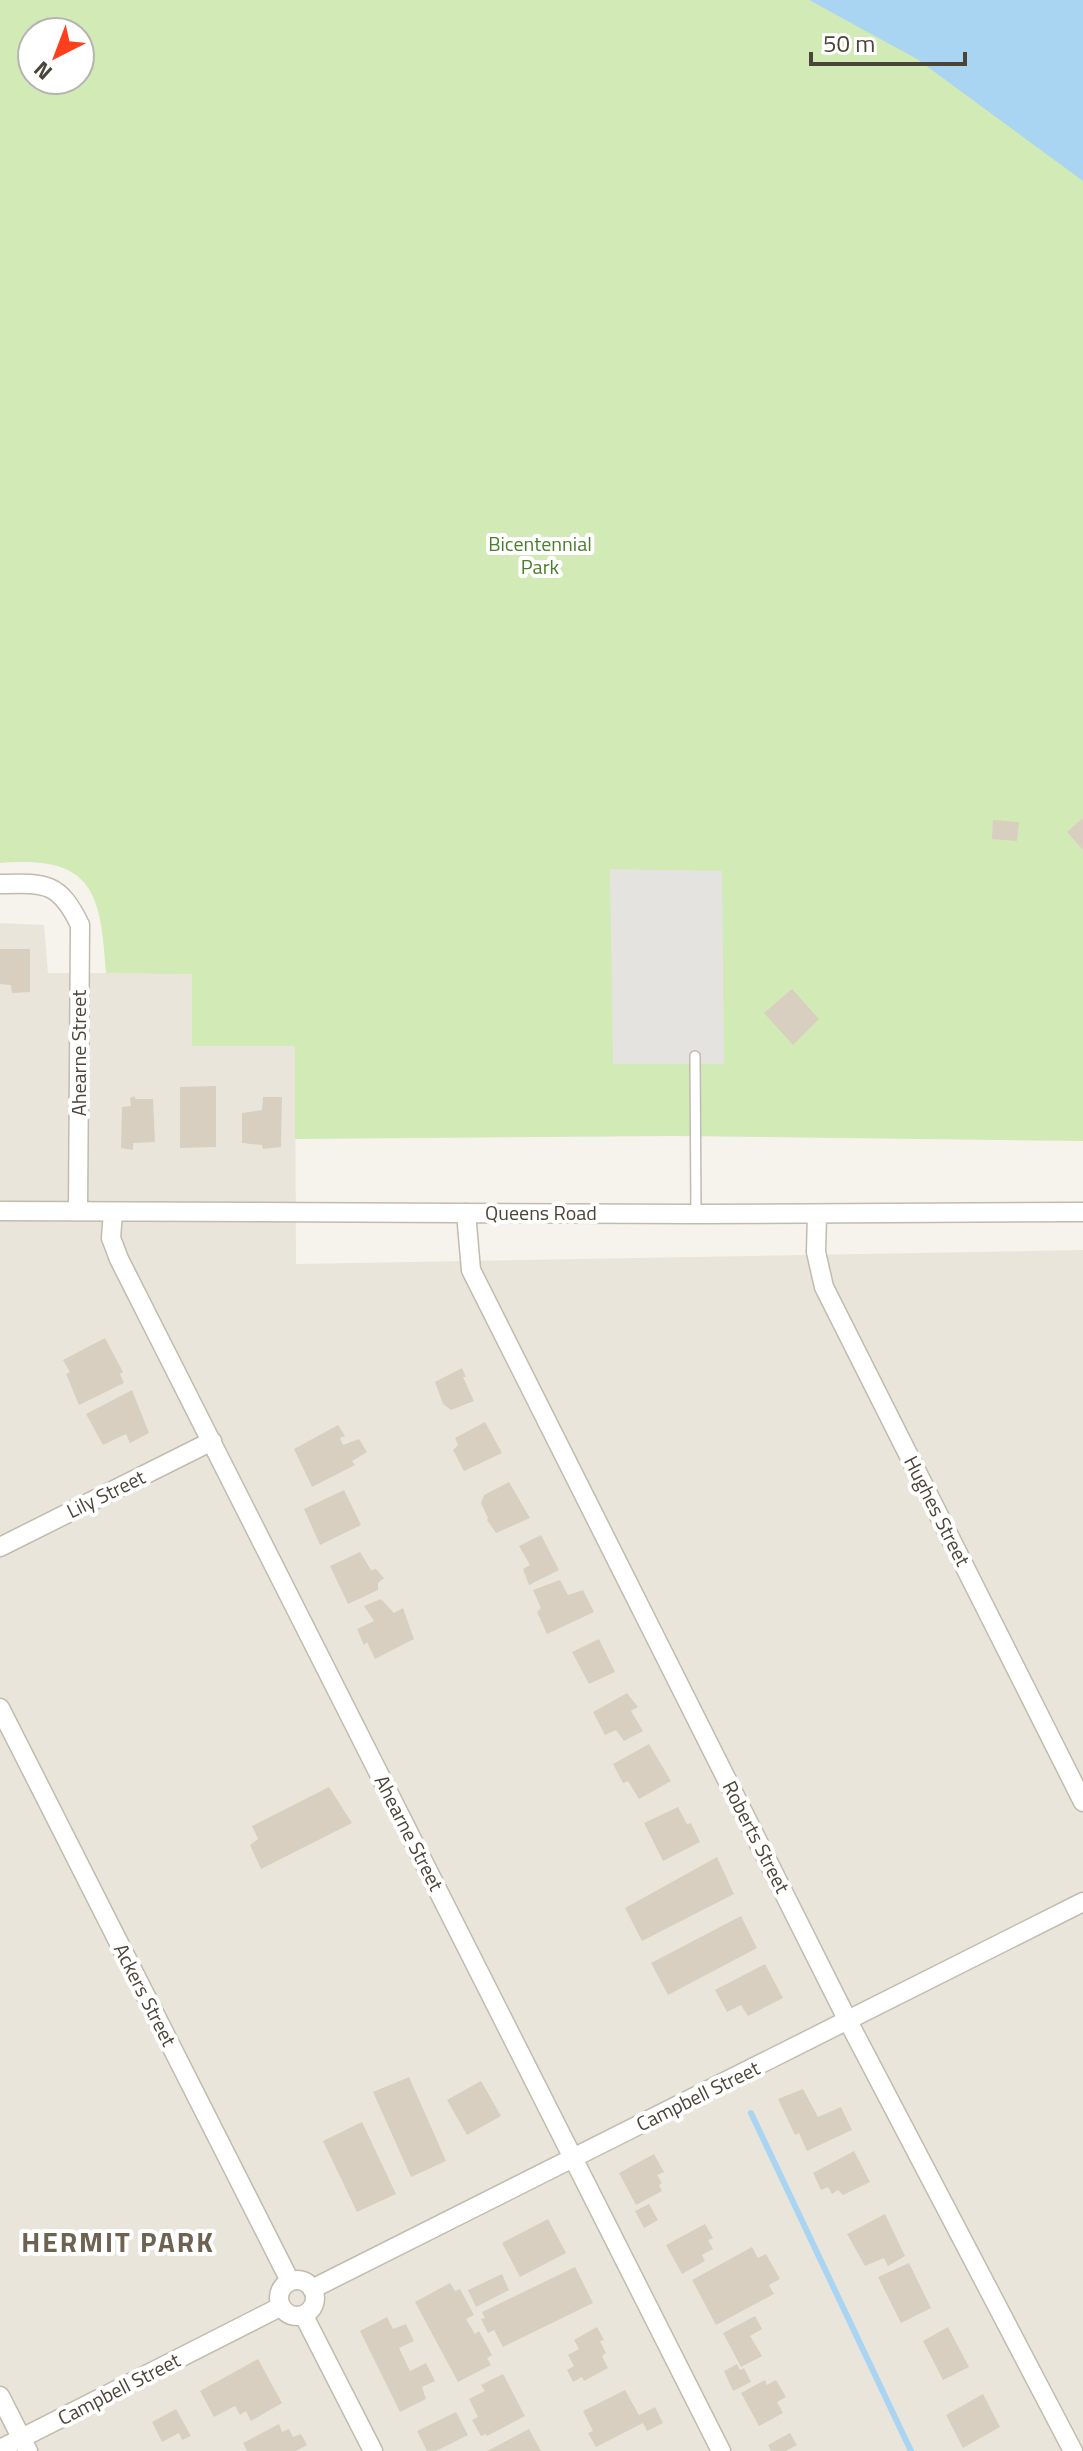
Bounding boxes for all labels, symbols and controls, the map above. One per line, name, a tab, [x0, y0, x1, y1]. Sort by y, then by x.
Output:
north arrow	[16, 16, 96, 96]
scale bar	[811, 16, 965, 66]
text: 50 m	[823, 25, 875, 61]
text: N	[26, 53, 60, 89]
park label: Bicentennial Park	[488, 528, 592, 582]
street label: Ahearne Street	[63, 990, 94, 1116]
street label: Queens Road	[485, 1197, 597, 1228]
street label: Hughes Street	[896, 1450, 979, 1571]
street label: Lily Street	[61, 1461, 150, 1526]
street label: Ahearne Street	[367, 1769, 452, 1896]
street label: Roberts Street	[715, 1775, 798, 1898]
street label: Ackers Street	[106, 1938, 185, 2052]
street label: Campbell Street	[631, 2052, 765, 2139]
district label: HERMIT PARK	[21, 2220, 215, 2263]
street label: Campbell Street	[52, 2344, 186, 2433]

